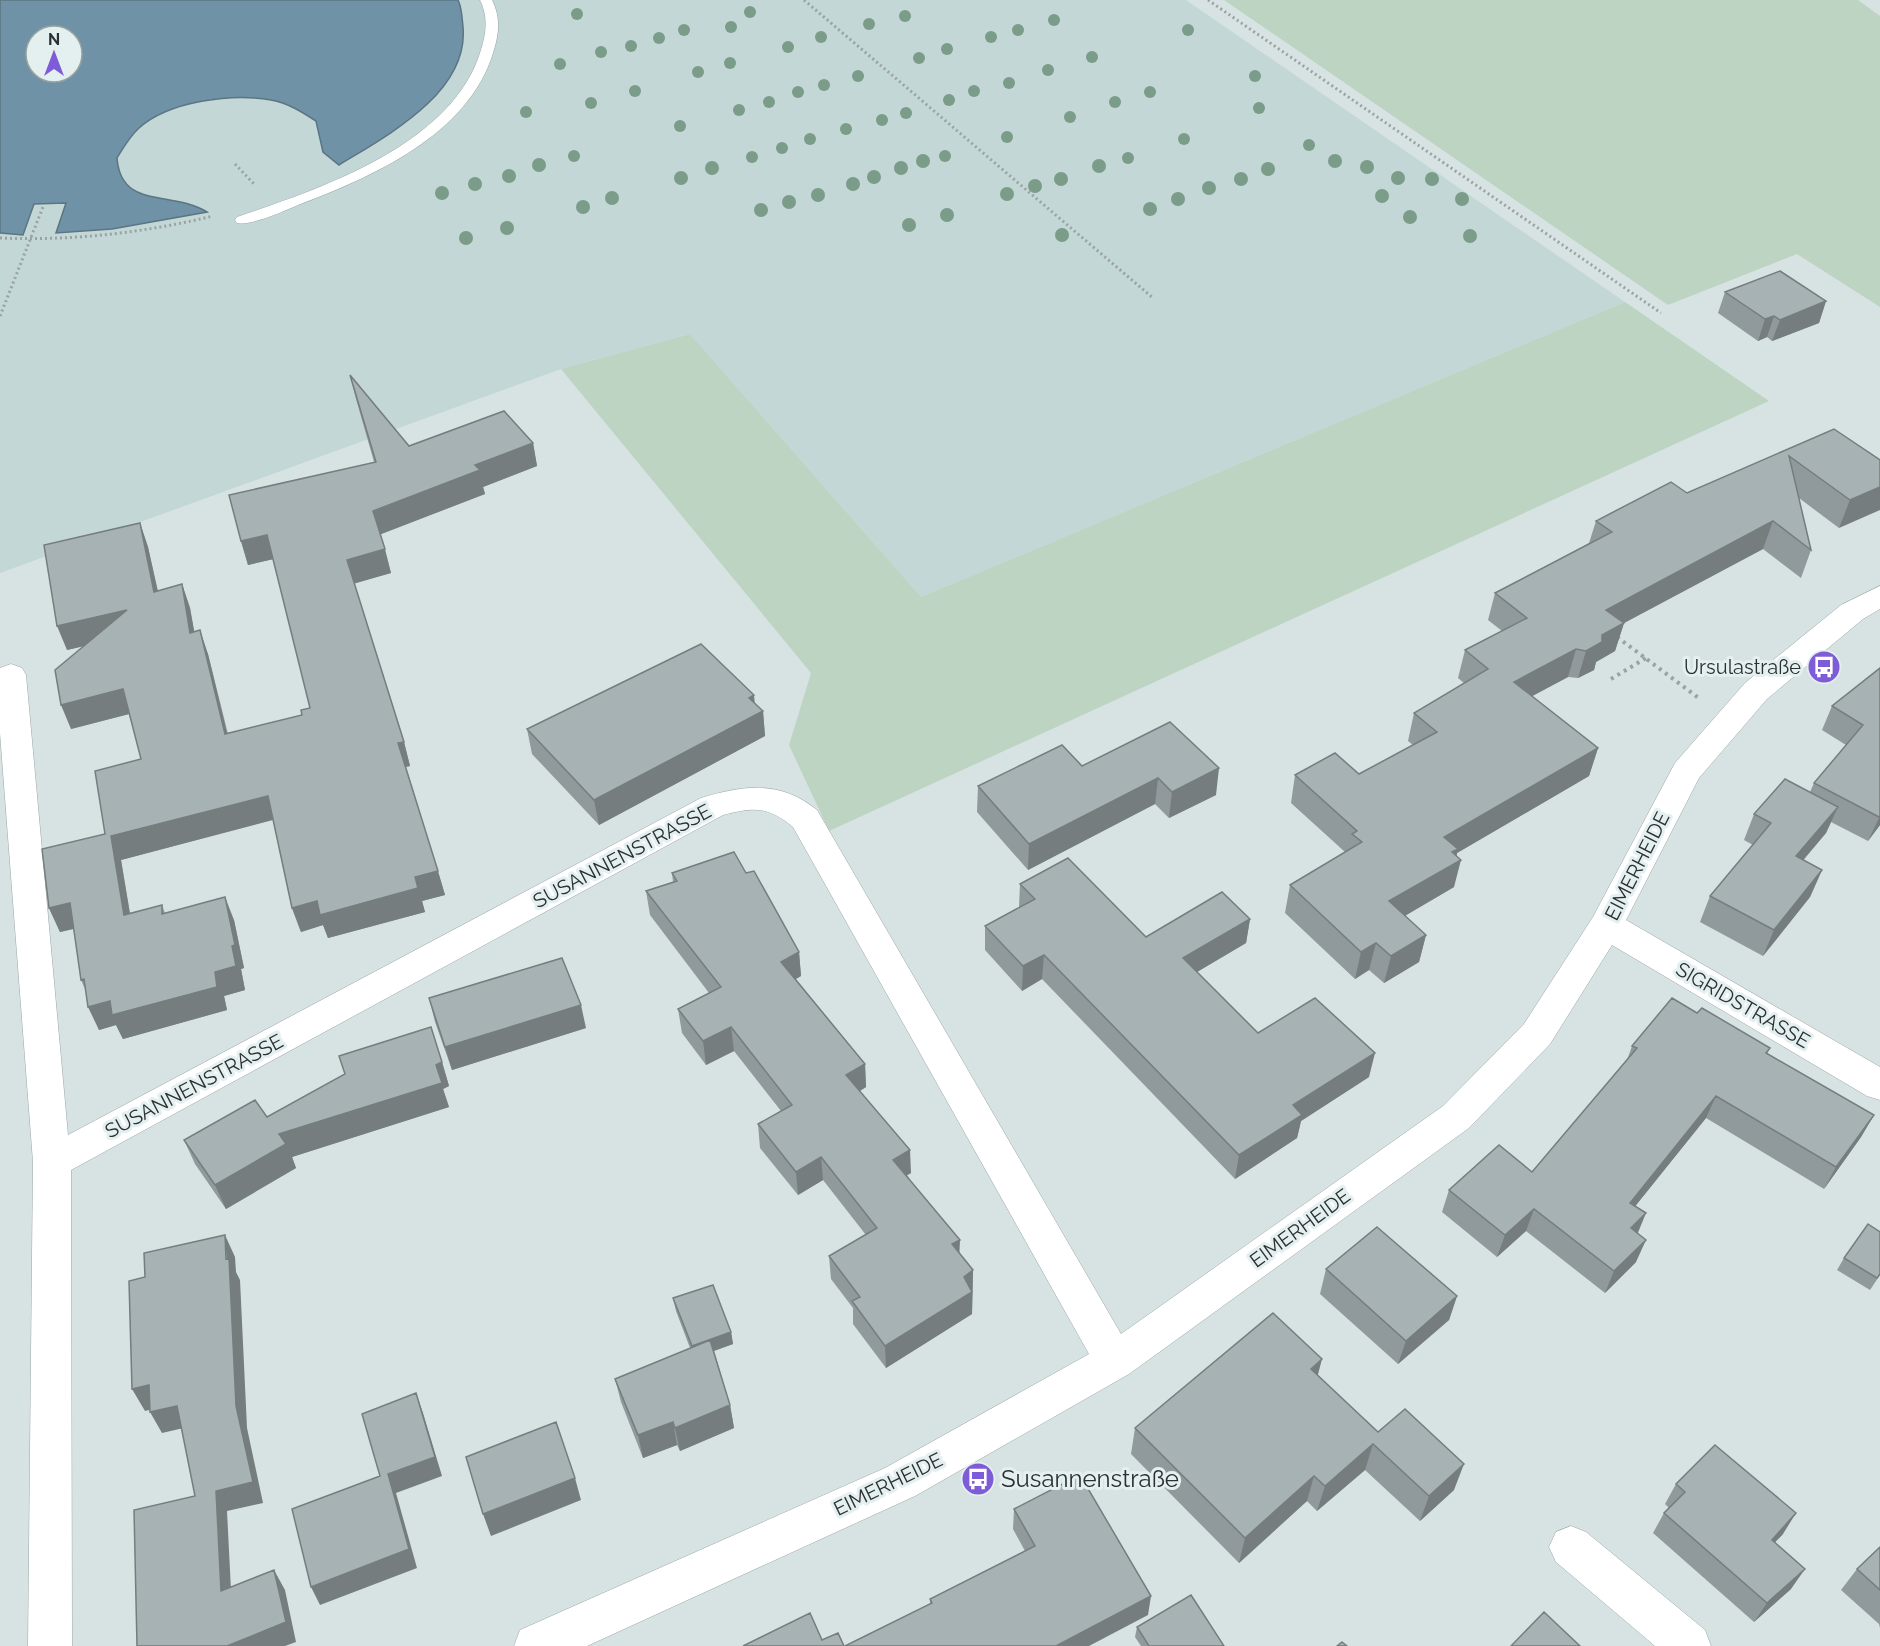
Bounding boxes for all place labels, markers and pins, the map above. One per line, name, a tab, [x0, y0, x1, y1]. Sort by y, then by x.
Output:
bus stop icon: Ursulastraße	[1806, 649, 1842, 685]
place label: Ursulastraße	[1684, 655, 1801, 679]
bus stop icon: Susannenstraße	[960, 1461, 996, 1497]
place label: Susannenstraße	[1001, 1464, 1179, 1493]

